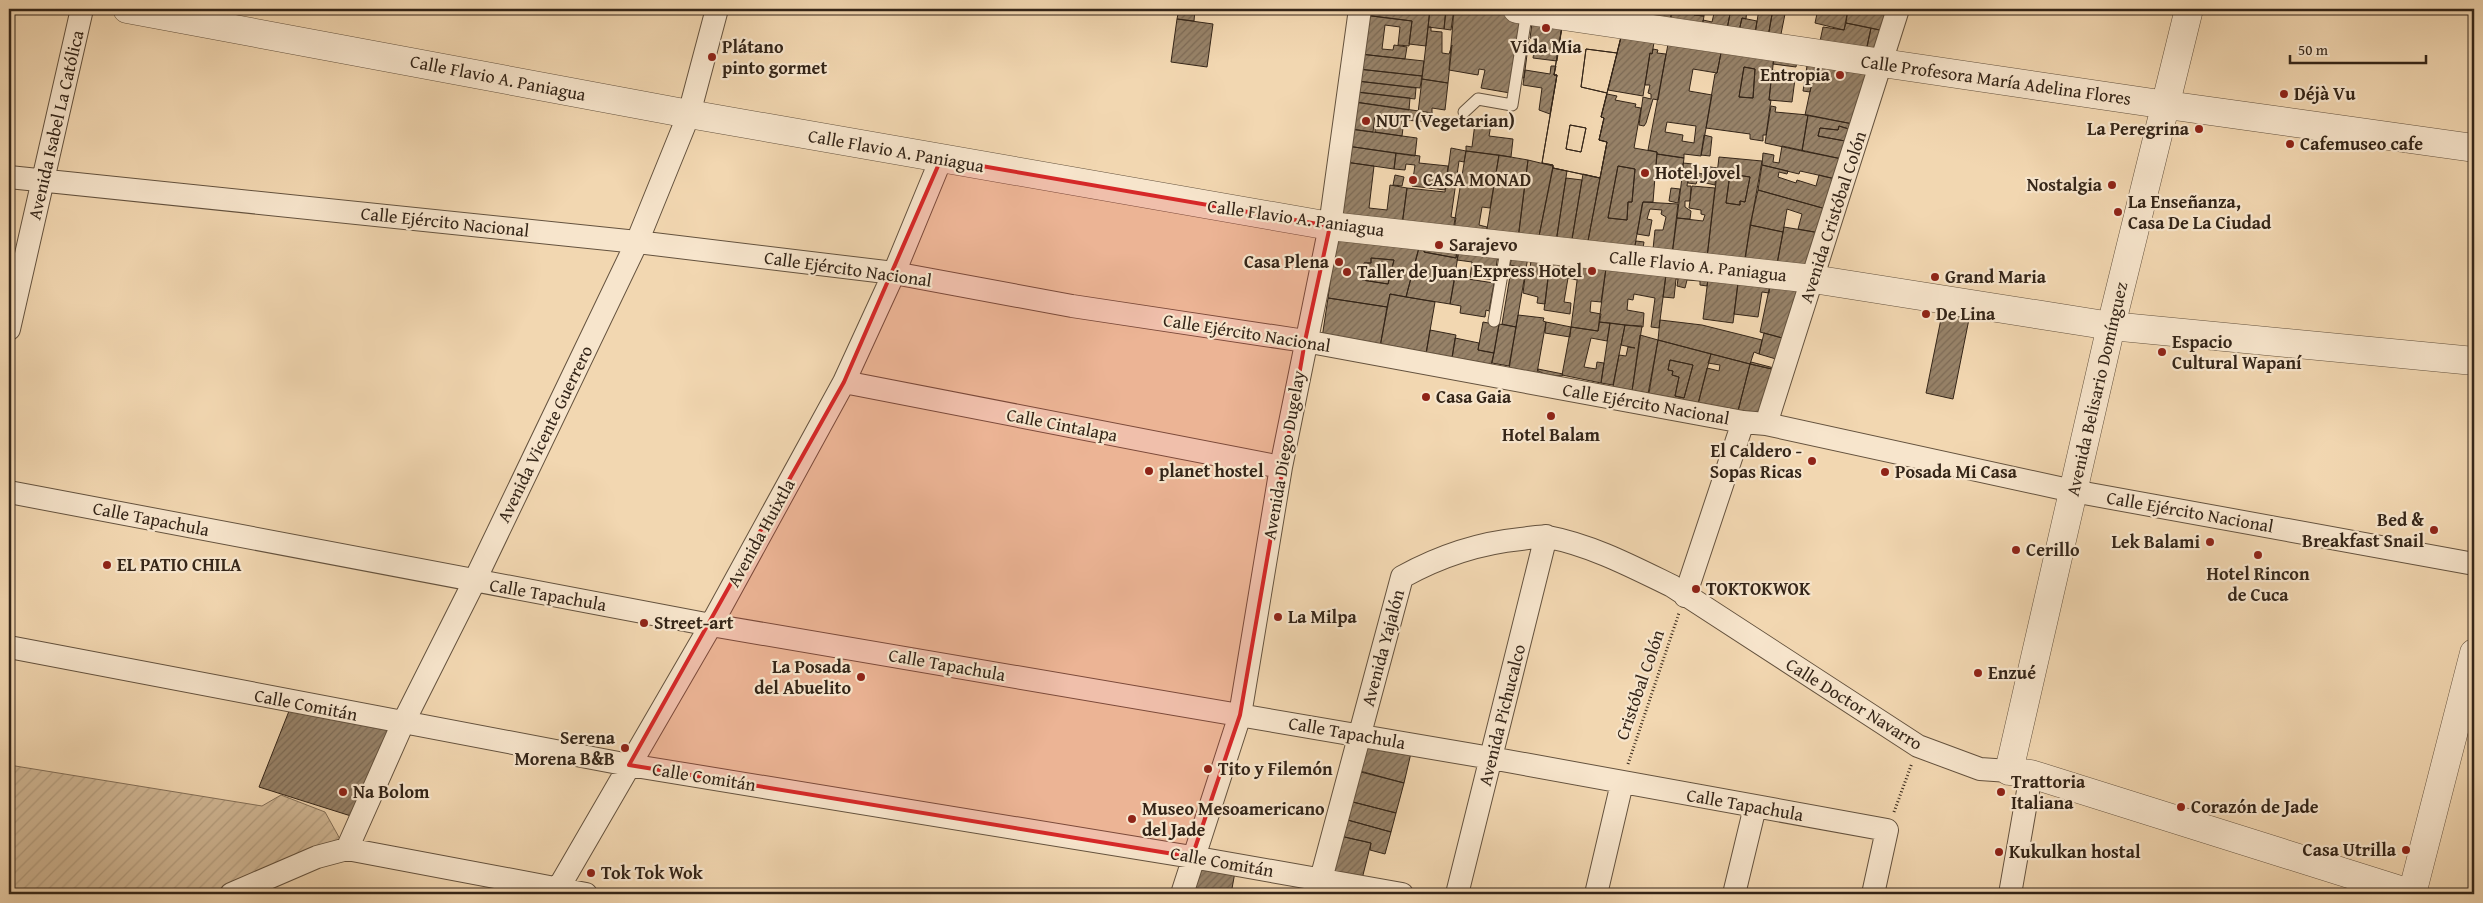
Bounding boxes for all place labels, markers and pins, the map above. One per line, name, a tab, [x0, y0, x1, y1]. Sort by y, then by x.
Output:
marker: Vida Mia	[1540, 22, 1552, 34]
place label: Plátano pinto gormet	[722, 33, 827, 81]
place label: Vida Mia	[1510, 33, 1582, 60]
marker: Plátano pinto gormet	[706, 51, 718, 63]
place label: Entropia	[1760, 61, 1831, 88]
marker: Entropia	[1834, 69, 1846, 81]
place label: Déjà Vu	[2294, 80, 2356, 107]
marker: Déjà Vu	[2278, 88, 2290, 100]
place label: NUT (Vegetarian)	[1376, 107, 1515, 134]
marker: NUT (Vegetarian)	[1360, 115, 1372, 127]
place label: La Peregrina	[2087, 115, 2190, 142]
marker: La Peregrina	[2193, 123, 2205, 135]
place label: Cafemuseo cafe	[2300, 130, 2423, 157]
marker: Cafemuseo cafe	[2284, 138, 2296, 150]
place label: Hotel Jovel	[1655, 159, 1741, 186]
place label: CASA MONAD	[1423, 166, 1531, 193]
marker: Hotel Jovel	[1639, 167, 1651, 179]
place label: Nostalgia	[2027, 171, 2103, 198]
marker: CASA MONAD	[1407, 174, 1419, 186]
marker: Nostalgia	[2106, 179, 2118, 191]
place label: La Enseñanza, Casa De La Ciudad	[2128, 188, 2272, 236]
marker: La Enseñanza, Casa De La Ciudad	[2112, 206, 2124, 218]
place label: Sarajevo	[1449, 231, 1518, 258]
marker: Sarajevo	[1433, 239, 1445, 251]
place label: Casa Plena	[1244, 248, 1330, 275]
marker: Casa Plena	[1333, 256, 1345, 268]
place label: Express Hotel	[1473, 257, 1582, 284]
place label: Taller de Juan	[1357, 258, 1468, 285]
place label: Grand Maria	[1945, 263, 2047, 290]
marker: Express Hotel	[1586, 265, 1598, 277]
marker: Taller de Juan	[1341, 266, 1353, 278]
marker: Grand Maria	[1929, 271, 1941, 283]
place label: De Lina	[1936, 300, 1996, 327]
marker: De Lina	[1920, 308, 1932, 320]
place label: Espacio Cultural Wapaní	[2172, 328, 2302, 376]
marker: Espacio Cultural Wapaní	[2156, 346, 2168, 358]
place label: Casa Gaia	[1436, 383, 1512, 410]
marker: Casa Gaia	[1420, 391, 1432, 403]
marker: Hotel Balam	[1545, 410, 1557, 422]
place label: Hotel Balam	[1502, 421, 1600, 448]
place label: El Caldero - Sopas Ricas	[1710, 437, 1802, 485]
marker: El Caldero - Sopas Ricas	[1806, 455, 1818, 467]
place label: planet hostel	[1159, 457, 1264, 484]
place label: Posada Mi Casa	[1895, 458, 2018, 485]
marker: planet hostel	[1143, 465, 1155, 477]
marker: Posada Mi Casa	[1879, 466, 1891, 478]
place label: Bed & Breakfast Snail	[2302, 506, 2424, 554]
marker: Bed & Breakfast Snail	[2428, 524, 2440, 536]
place label: Lek Balami	[2111, 528, 2200, 555]
place label: Cerillo	[2026, 536, 2080, 563]
marker: Lek Balami	[2204, 536, 2216, 548]
marker: Cerillo	[2010, 544, 2022, 556]
marker: Hotel Rincon de Cuca	[2252, 549, 2264, 561]
place label: EL PATIO CHILA	[117, 551, 242, 578]
marker: EL PATIO CHILA	[101, 559, 113, 571]
place label: Hotel Rincon de Cuca	[2206, 560, 2310, 608]
place label: TOKTOKWOK	[1706, 575, 1811, 602]
marker: TOKTOKWOK	[1690, 583, 1702, 595]
place label: La Milpa	[1288, 603, 1357, 630]
place label: Street-art	[654, 609, 734, 636]
marker: La Milpa	[1272, 611, 1284, 623]
marker: Street-art	[638, 617, 650, 629]
place label: La Posada del Abuelito	[754, 653, 852, 701]
place label: Enzué	[1988, 659, 2036, 686]
marker: Enzué	[1972, 667, 1984, 679]
marker: La Posada del Abuelito	[855, 671, 867, 683]
place label: Serena Morena B&B	[514, 724, 616, 772]
marker: Serena Morena B&B	[619, 742, 631, 754]
place label: Tito y Filemón	[1218, 755, 1333, 782]
marker: Tito y Filemón	[1202, 763, 1214, 775]
place label: Trattoria Italiana	[2011, 768, 2086, 816]
place label: Na Bolom	[353, 778, 430, 805]
marker: Na Bolom	[337, 786, 349, 798]
marker: Trattoria Italiana	[1995, 786, 2007, 798]
place label: Corazón de Jade	[2191, 793, 2319, 820]
place label: Museo Mesoamericano del Jade	[1142, 795, 1325, 843]
marker: Corazón de Jade	[2175, 801, 2187, 813]
marker: Museo Mesoamericano del Jade	[1126, 813, 1138, 825]
place label: Casa Utrilla	[2302, 836, 2397, 863]
place label: Kukulkan hostal	[2009, 838, 2141, 865]
marker: Casa Utrilla	[2400, 844, 2412, 856]
marker: Kukulkan hostal	[1993, 846, 2005, 858]
place label: Tok Tok Wok	[601, 859, 704, 886]
marker: Tok Tok Wok	[585, 867, 597, 879]

